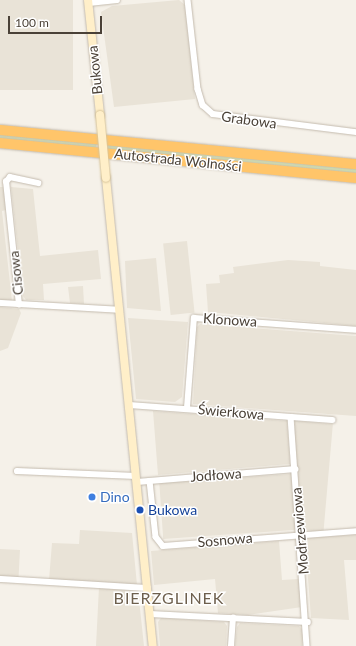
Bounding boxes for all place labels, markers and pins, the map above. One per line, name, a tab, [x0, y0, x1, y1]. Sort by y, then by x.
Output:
place label: Dino	[100, 489, 130, 505]
marker: Dino	[87, 492, 97, 502]
place label: Bukowa	[148, 502, 197, 518]
marker: Bukowa	[135, 505, 145, 515]

